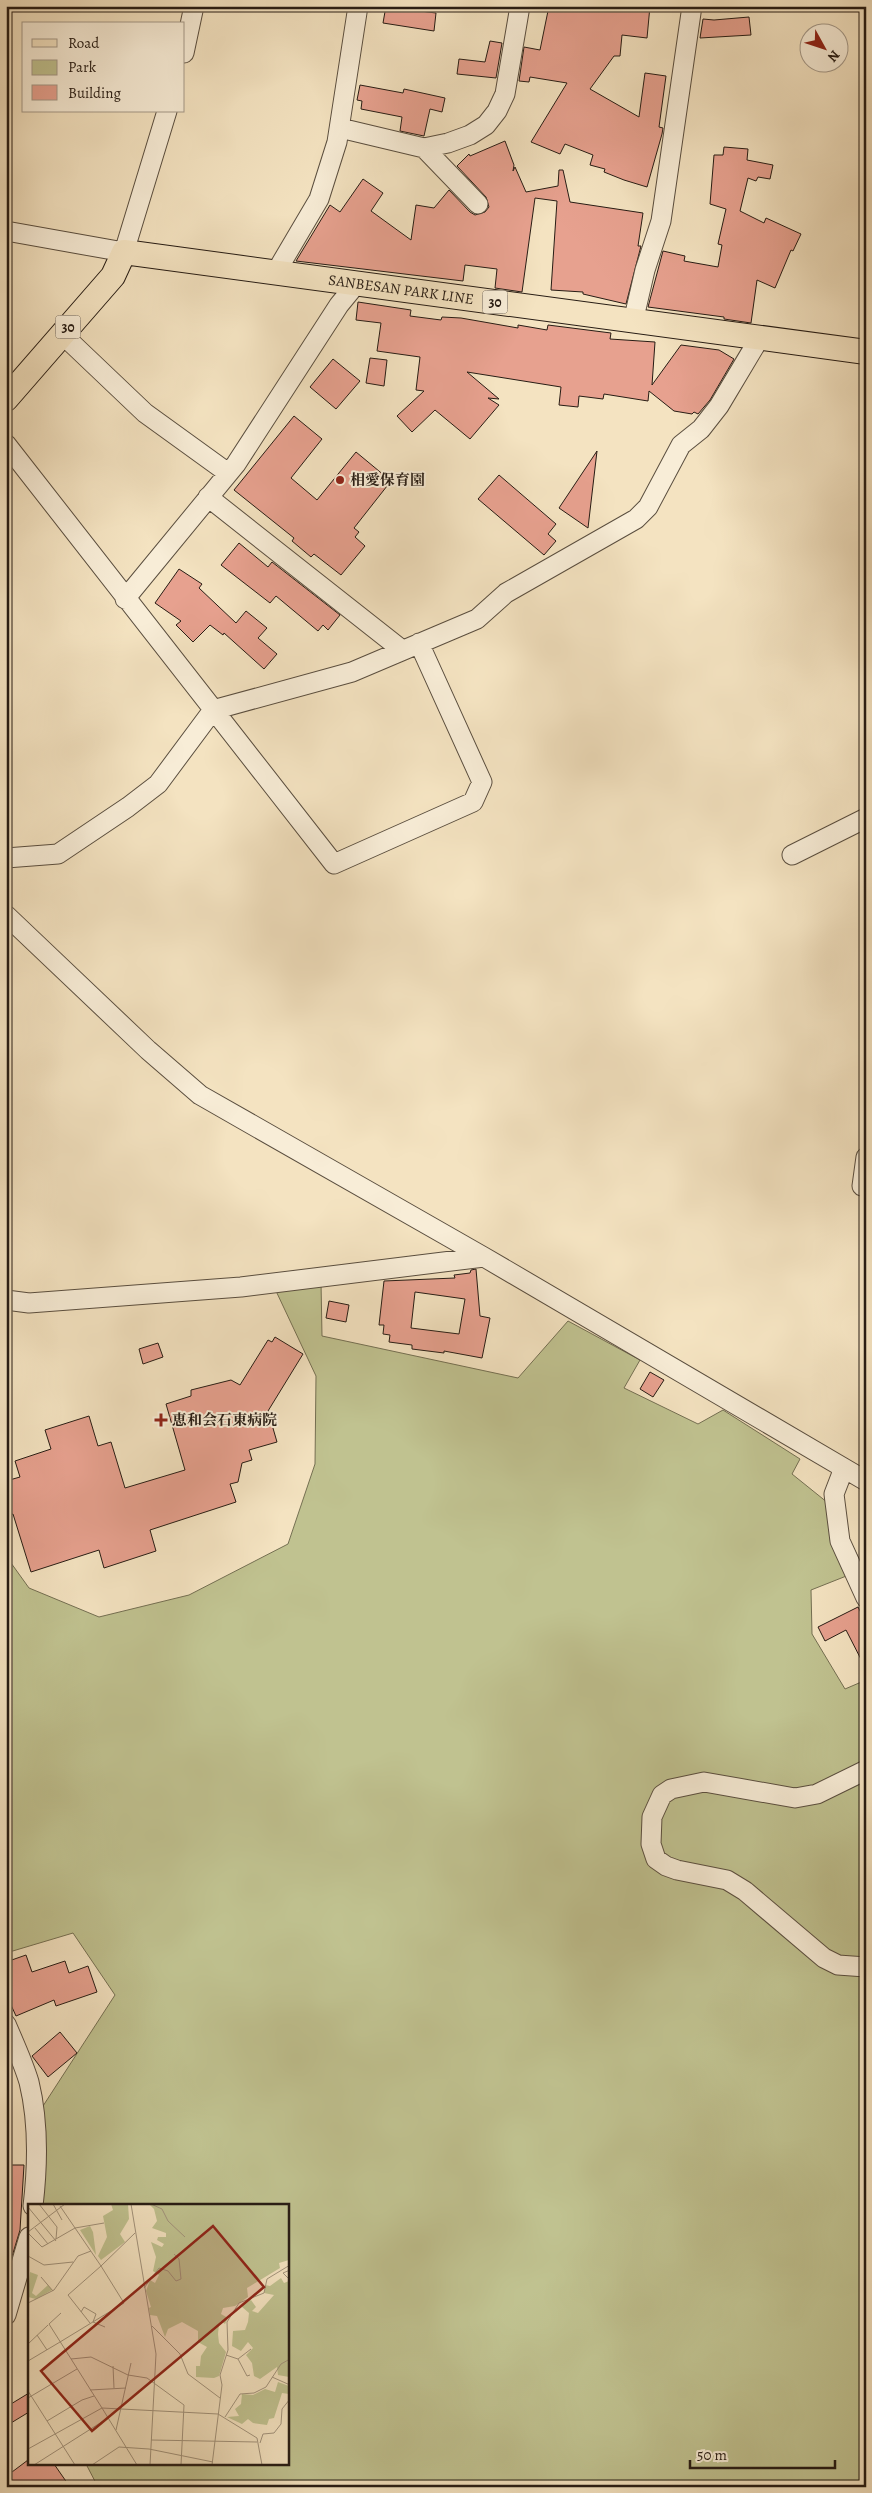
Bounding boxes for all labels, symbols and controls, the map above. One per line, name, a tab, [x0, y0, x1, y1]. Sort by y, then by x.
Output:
legend	[22, 22, 185, 112]
north arrow	[800, 22, 850, 72]
text: Road	[68, 33, 100, 53]
text: N	[823, 46, 844, 66]
text: Park	[68, 57, 97, 77]
text: Building	[68, 83, 121, 103]
street label: SANBESAN PARK LINE	[327, 270, 475, 309]
road number: 30	[482, 290, 508, 314]
road number: 30	[56, 316, 80, 338]
place label: 相愛保育園	[350, 470, 425, 490]
marker: 相愛保育園	[334, 474, 346, 486]
place label: 恵和会石東病院	[172, 1410, 277, 1430]
marker: 恵和会石東病院	[154, 1413, 168, 1427]
inset map	[28, 2204, 289, 2466]
scale bar	[690, 2438, 834, 2470]
text: 50 m	[697, 2445, 727, 2465]

